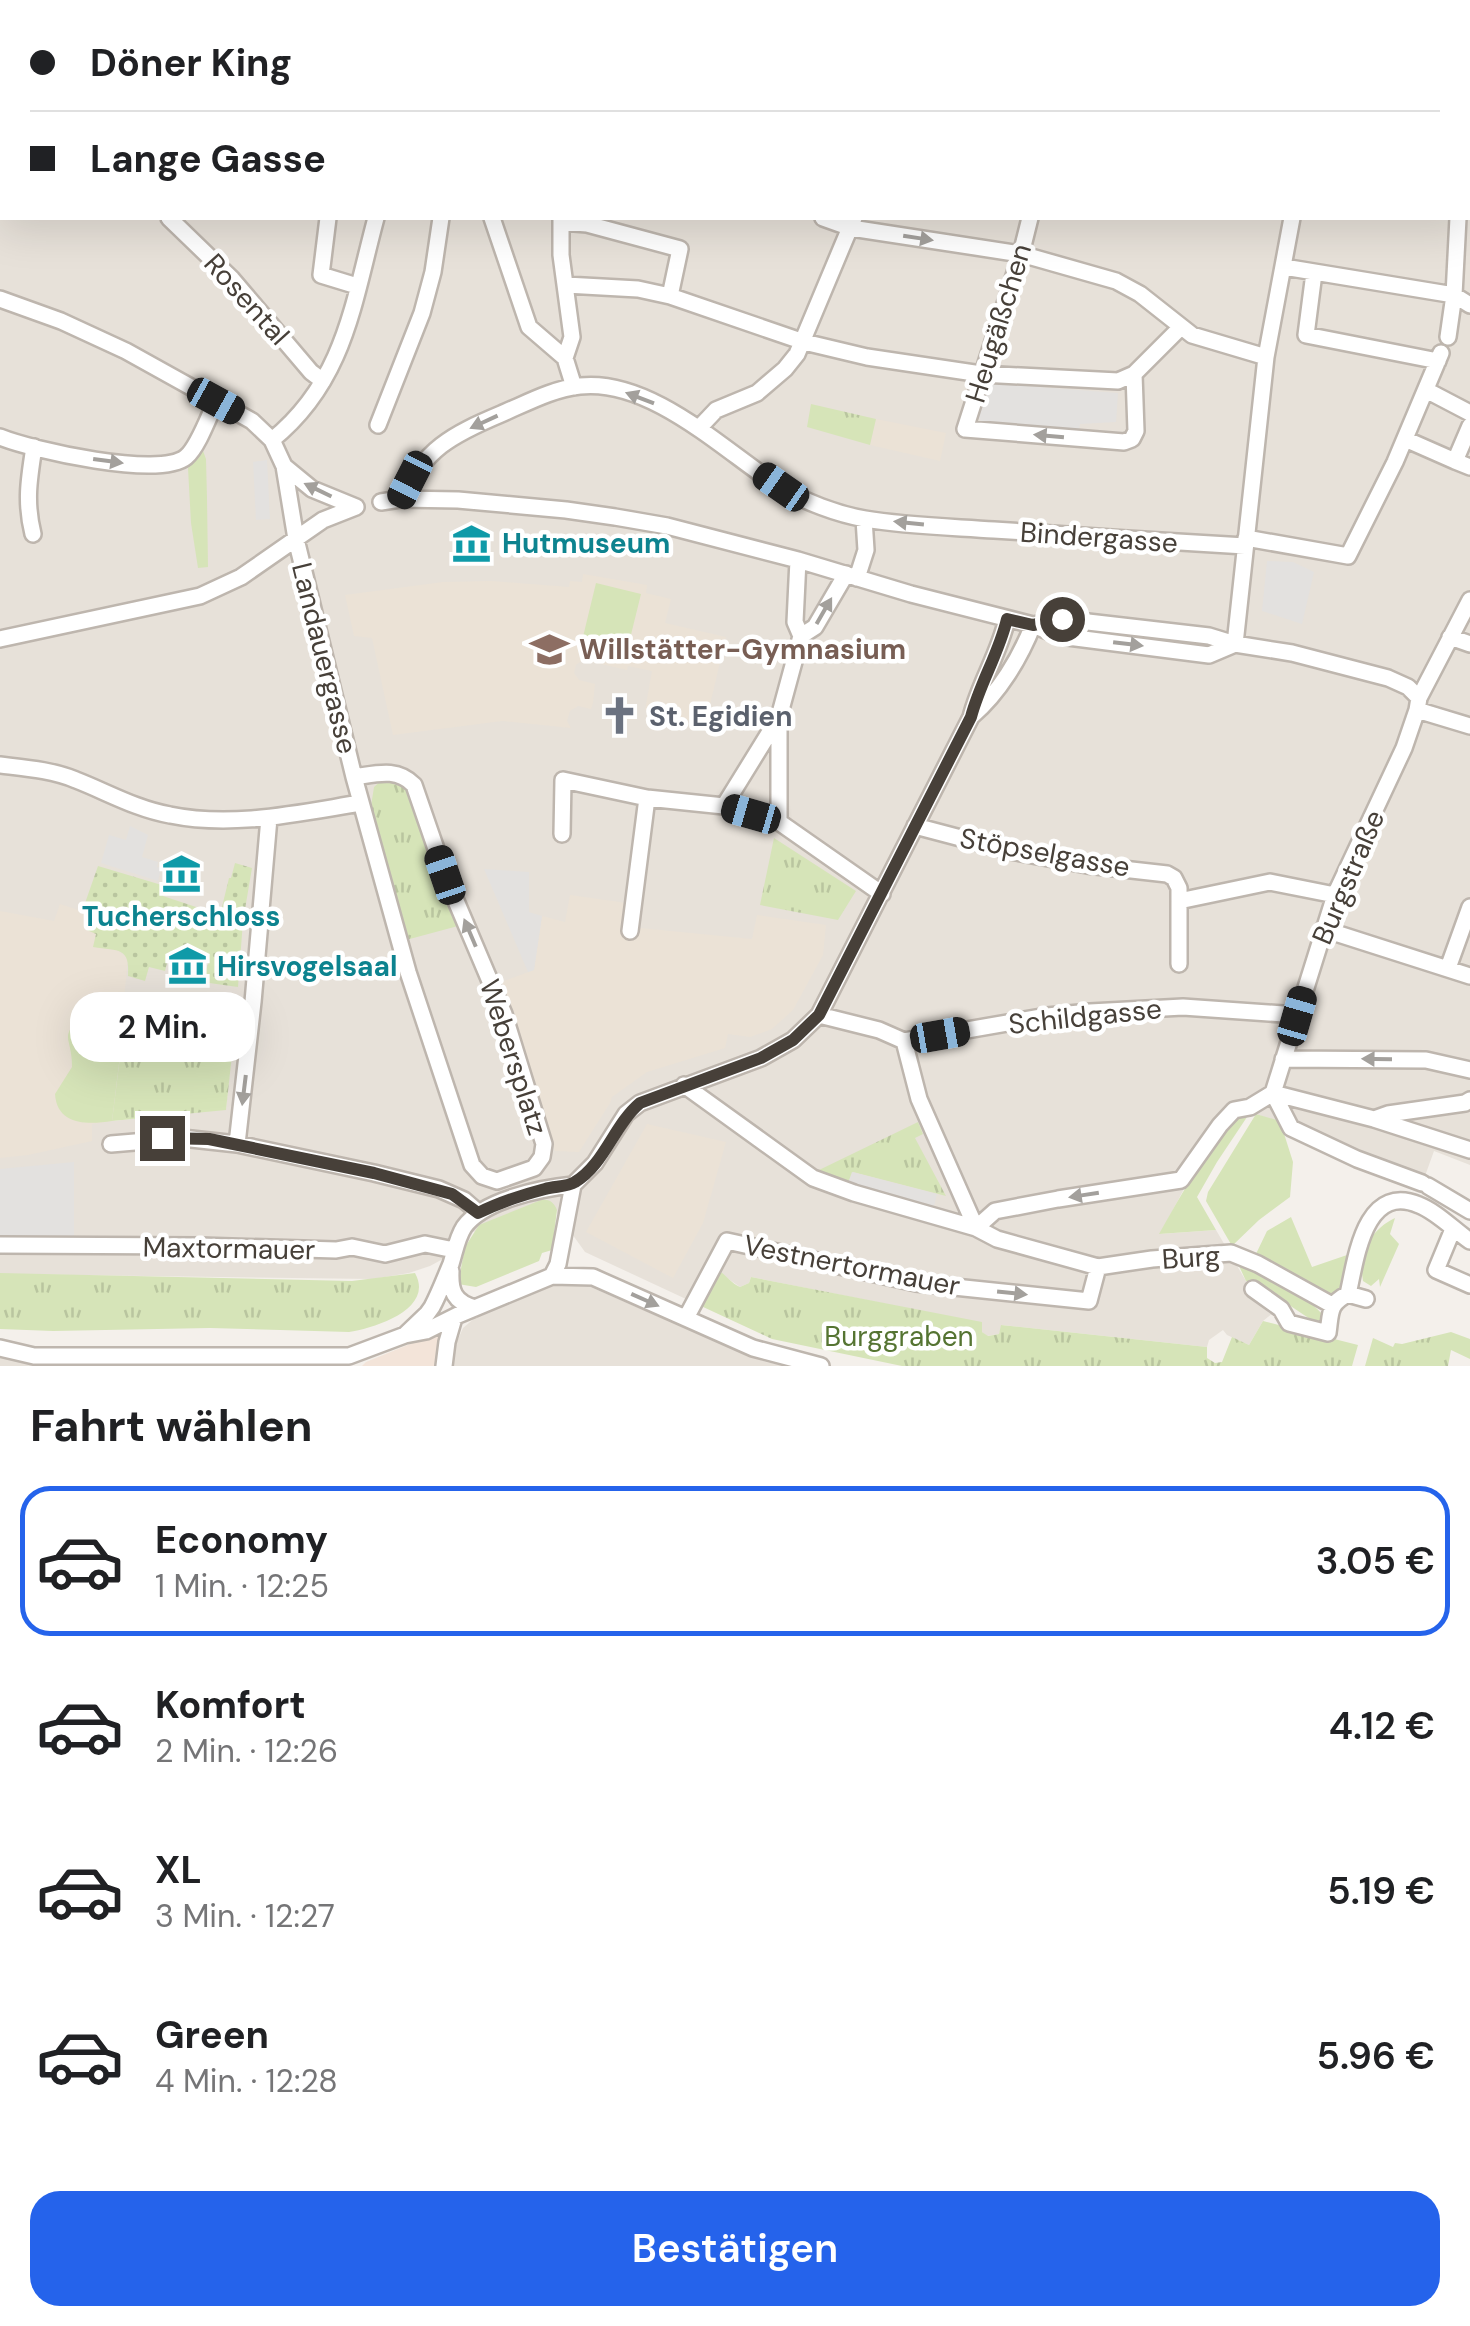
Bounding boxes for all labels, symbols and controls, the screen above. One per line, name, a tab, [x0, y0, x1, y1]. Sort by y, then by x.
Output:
text: Döner King	[90, 38, 292, 88]
text: Lange Gasse	[90, 134, 326, 184]
one-way arrow	[902, 231, 934, 247]
street label: Heugäßchen	[957, 239, 1040, 407]
street label: Rosental	[196, 246, 297, 353]
car	[182, 373, 250, 429]
one-way arrow	[624, 389, 654, 405]
one-way arrow	[469, 414, 499, 430]
one-way arrow	[1032, 428, 1064, 444]
car	[383, 446, 437, 514]
one-way arrow	[92, 454, 124, 470]
car	[748, 458, 814, 516]
one-way arrow	[303, 481, 332, 498]
street label: Bindergasse	[1019, 514, 1179, 561]
one-way arrow	[893, 515, 924, 531]
museum icon: Hutmuseum	[451, 522, 493, 564]
place label: Hutmuseum	[502, 525, 670, 562]
street label: Landauergasse	[283, 559, 366, 758]
one-way arrow	[815, 597, 833, 625]
route start	[1040, 597, 1085, 642]
school or university icon: Willstätter-Gymnasium	[528, 628, 570, 670]
place label: Willstätter-Gymnasium	[579, 631, 906, 668]
one-way arrow	[1112, 637, 1144, 653]
church icon: St. Egidien	[598, 695, 640, 737]
place label: St. Egidien	[649, 698, 793, 735]
car	[718, 791, 784, 837]
street label: Burgstraße	[1304, 804, 1393, 950]
street label: Stöpselgasse	[957, 819, 1133, 886]
car	[421, 842, 469, 908]
museum icon: Tucherschloss	[160, 853, 202, 895]
place label: Tucherschloss	[82, 898, 280, 935]
one-way arrow	[462, 918, 478, 947]
museum icon: Hirsvogelsaal	[166, 945, 208, 987]
place label: Hirsvogelsaal	[217, 948, 397, 985]
street label: Webersplatz	[471, 974, 556, 1140]
car	[1274, 983, 1320, 1049]
street label: Schildgasse	[1007, 990, 1163, 1043]
callout: 2 Min.	[70, 993, 254, 1063]
text: 2 Min.	[118, 1006, 207, 1048]
car	[908, 1015, 972, 1055]
one-way arrow	[1360, 1051, 1392, 1067]
one-way arrow	[236, 1074, 252, 1106]
route end	[140, 1116, 185, 1161]
one-way arrow	[1068, 1187, 1100, 1203]
street label: Vestnertormauer	[741, 1226, 963, 1305]
street label: Maxtormauer	[142, 1228, 316, 1269]
street label: Burg	[1161, 1237, 1222, 1278]
one-way arrow	[996, 1285, 1028, 1301]
one-way arrow	[631, 1291, 660, 1308]
park label: Burggraben	[824, 1318, 974, 1355]
text: Fahrt wählen	[30, 1396, 312, 1455]
text: Economy	[155, 1515, 328, 1565]
icon: car	[35, 1516, 125, 1606]
text: 3.05 €	[1316, 1536, 1435, 1586]
text: 1 Min. · 12:25	[155, 1565, 329, 1607]
text: Komfort	[155, 1680, 306, 1730]
icon: car	[35, 1681, 125, 1771]
text: 4.12 €	[1329, 1701, 1435, 1751]
text: 2 Min. · 12:26	[155, 1730, 338, 1772]
text: XL	[155, 1845, 202, 1895]
icon: car	[35, 1846, 125, 1936]
text: 5.19 €	[1327, 1866, 1435, 1916]
text: 3 Min. · 12:27	[155, 1895, 335, 1937]
text: Green	[155, 2010, 269, 2060]
icon: car	[35, 2011, 125, 2101]
text: 5.96 €	[1317, 2031, 1435, 2081]
text: 4 Min. · 12:28	[155, 2060, 338, 2102]
button: Bestätigen	[30, 2191, 1440, 2306]

